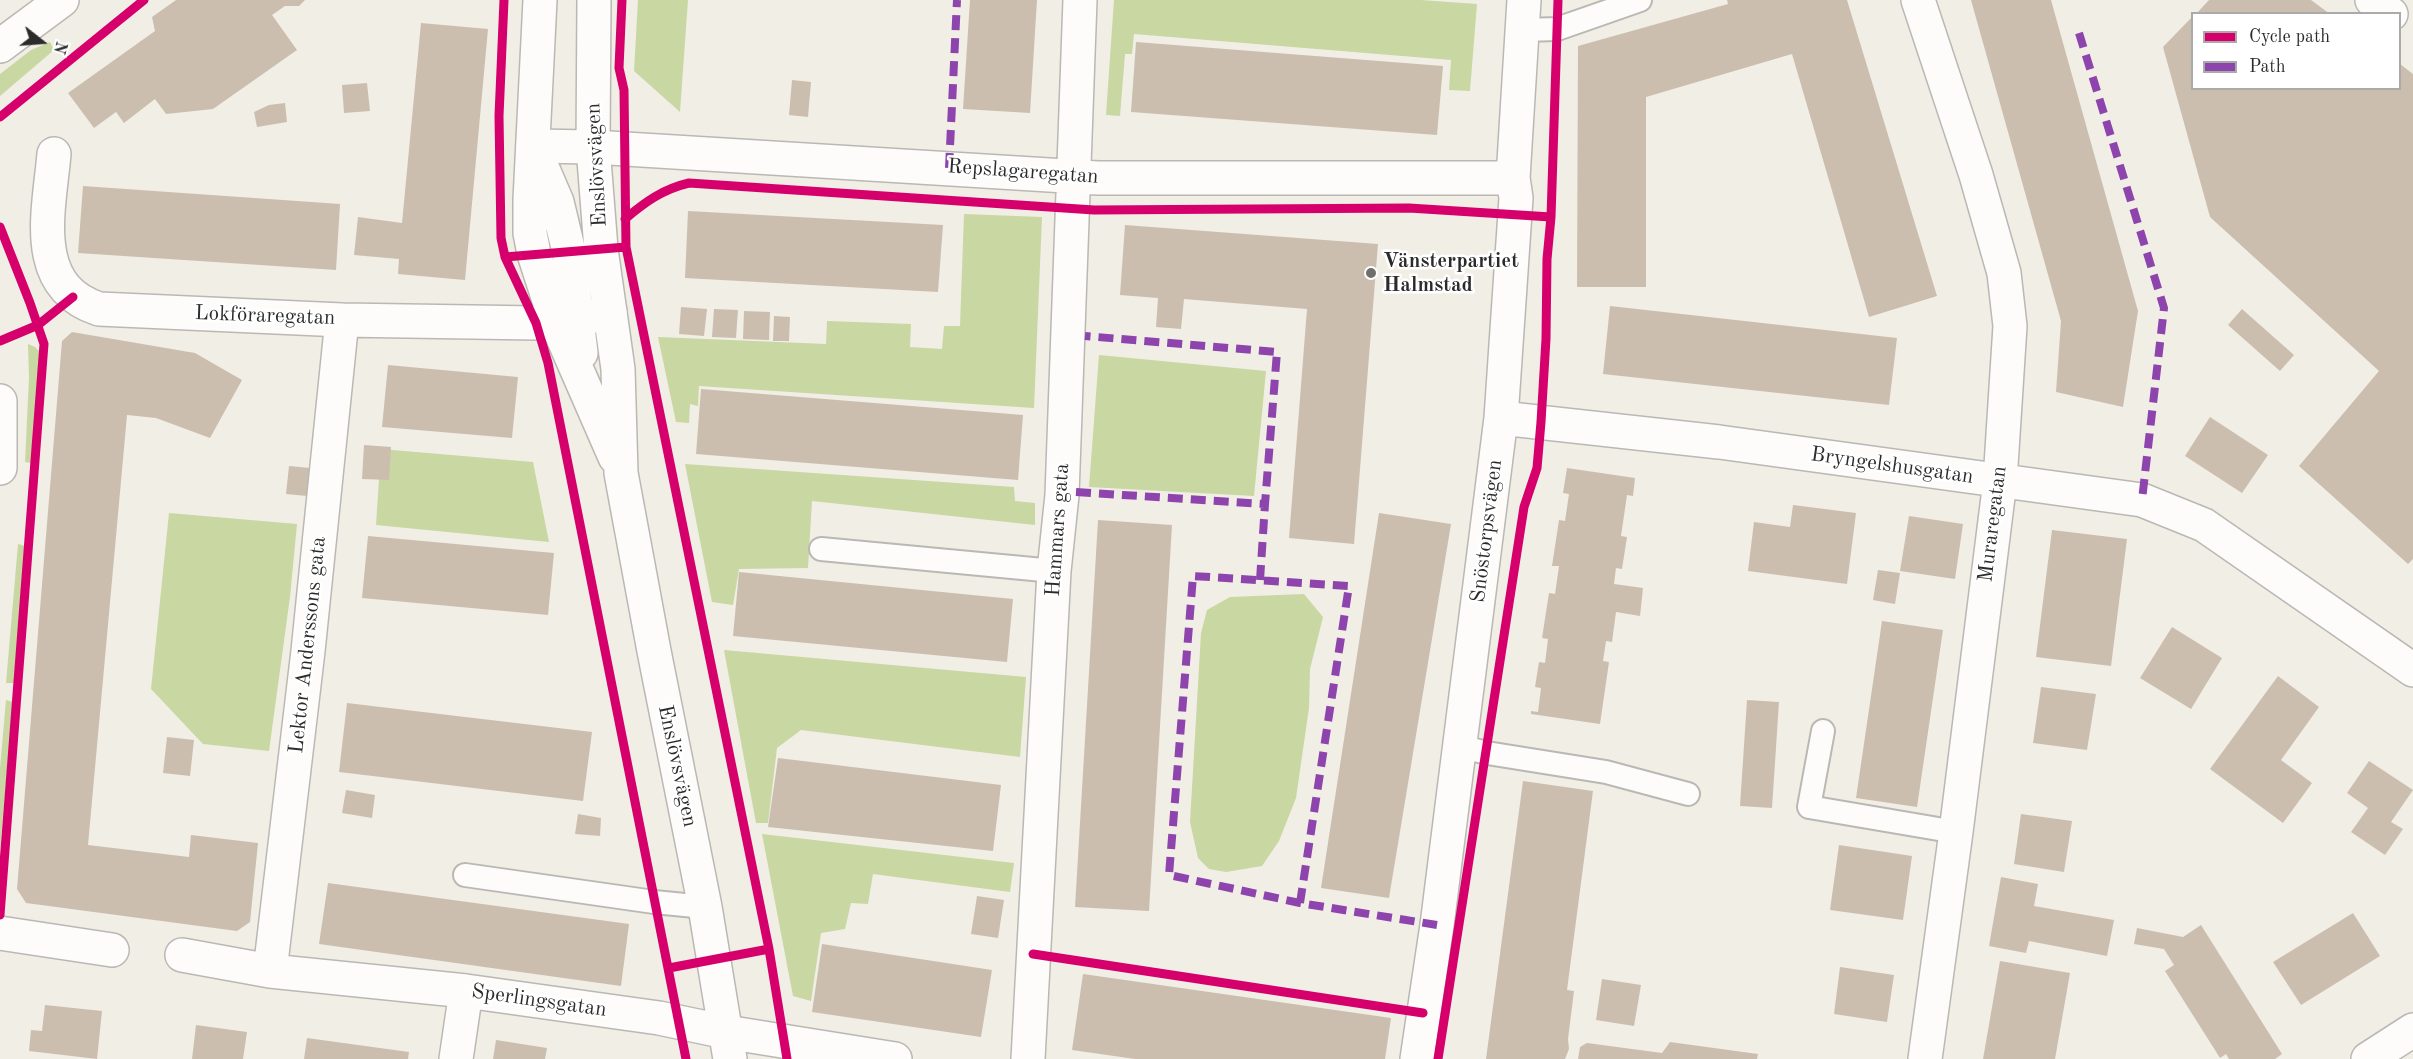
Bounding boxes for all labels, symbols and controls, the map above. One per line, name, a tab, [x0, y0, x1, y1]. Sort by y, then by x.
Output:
north arrow	[12, 12, 72, 72]
legend	[2191, 12, 2401, 90]
text: Cycle path	[2249, 28, 2330, 46]
text: N	[50, 39, 69, 55]
text: Path	[2249, 58, 2285, 76]
street label: Enslövsvägen	[581, 102, 613, 228]
street label: Repslagaregatan	[947, 154, 1099, 190]
place label: Vänsterpartiet Halmstad	[1383, 248, 1519, 298]
marker: Vänsterpartiet Halmstad	[1364, 266, 1378, 280]
street label: Lokföraregatan	[194, 301, 336, 331]
street label: Bryngelshusgatan	[1809, 442, 1975, 490]
street label: Snöstorpsvägen	[1466, 458, 1508, 604]
street label: Hammars gata	[1041, 462, 1075, 598]
street label: Muraregatan	[1973, 464, 2013, 584]
street label: Lektor Anderssons gata	[284, 535, 332, 755]
street label: Enslövsvägen	[652, 703, 702, 829]
street label: Sperlingsgatan	[470, 979, 608, 1023]

